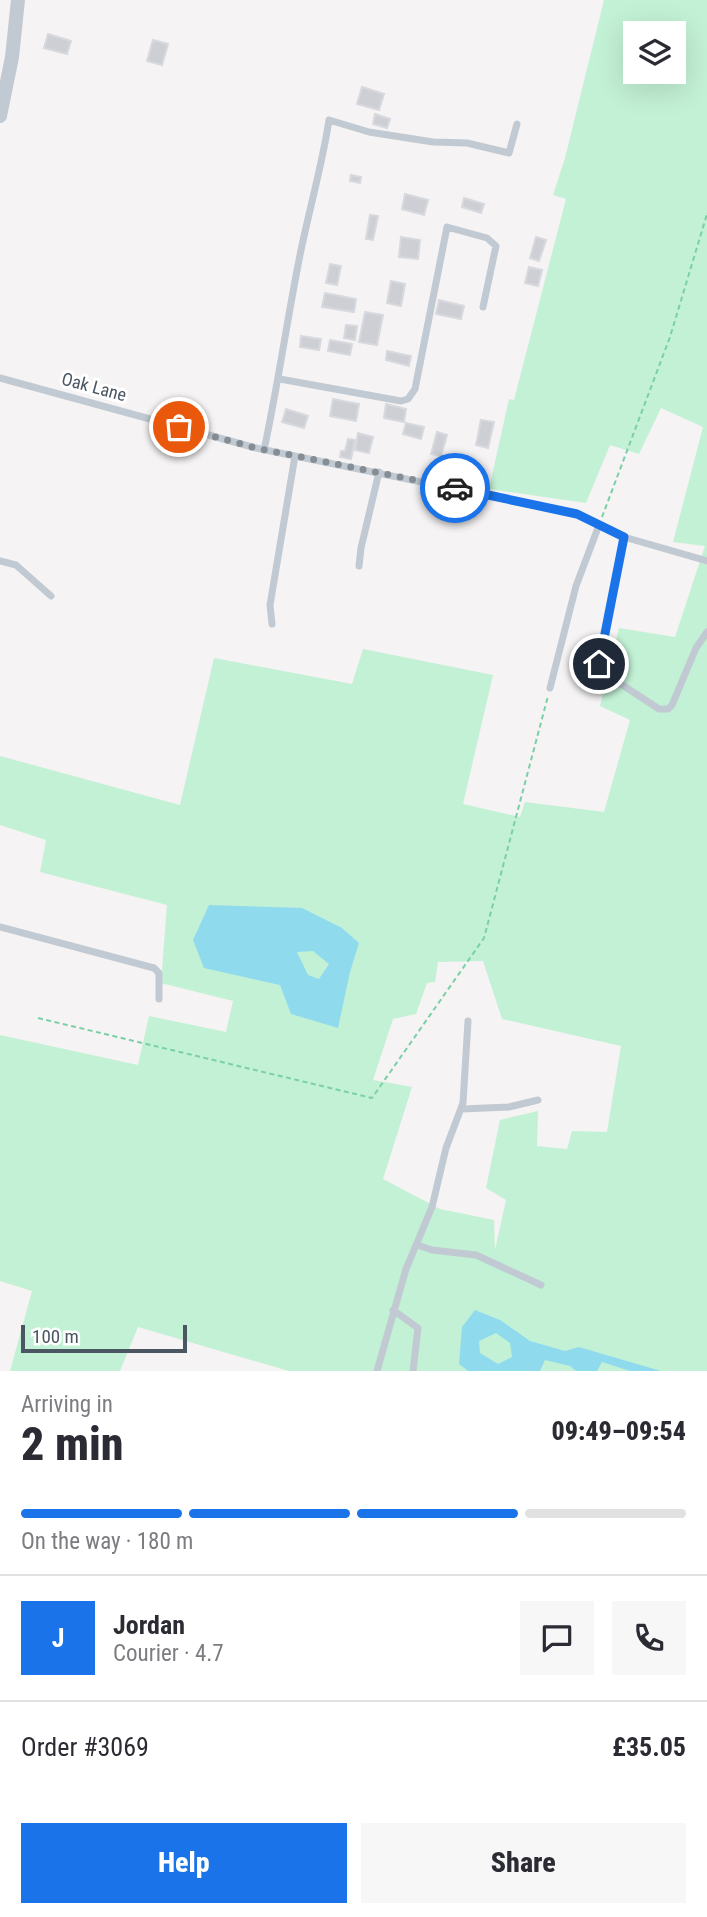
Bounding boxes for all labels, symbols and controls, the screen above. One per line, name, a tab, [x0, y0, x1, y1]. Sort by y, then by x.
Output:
map controls	[623, 21, 686, 84]
button: layers	[623, 21, 686, 84]
street label: Oak Lane	[60, 368, 129, 405]
pin	[149, 397, 209, 457]
icon: bag	[160, 408, 198, 446]
courier	[420, 453, 490, 523]
icon: car	[436, 469, 474, 507]
pin	[569, 634, 629, 694]
icon: home	[580, 645, 618, 683]
scale bar	[21, 1322, 187, 1354]
text: 100 m	[32, 1325, 79, 1348]
text: Arriving in	[21, 1391, 113, 1418]
text: 09:49–09:54	[552, 1416, 686, 1446]
text: 2 min	[21, 1417, 124, 1471]
text: On the way · 180 m	[21, 1528, 193, 1555]
button: chat	[520, 1601, 594, 1675]
button: phone	[612, 1601, 686, 1675]
text: Jordan	[113, 1610, 185, 1640]
text: J	[52, 1623, 64, 1653]
text: Courier · 4.7	[113, 1640, 224, 1667]
text: Order #3069	[21, 1732, 149, 1762]
text: £35.05	[612, 1732, 686, 1762]
button: Help	[21, 1823, 347, 1903]
button: Share	[361, 1823, 686, 1903]

